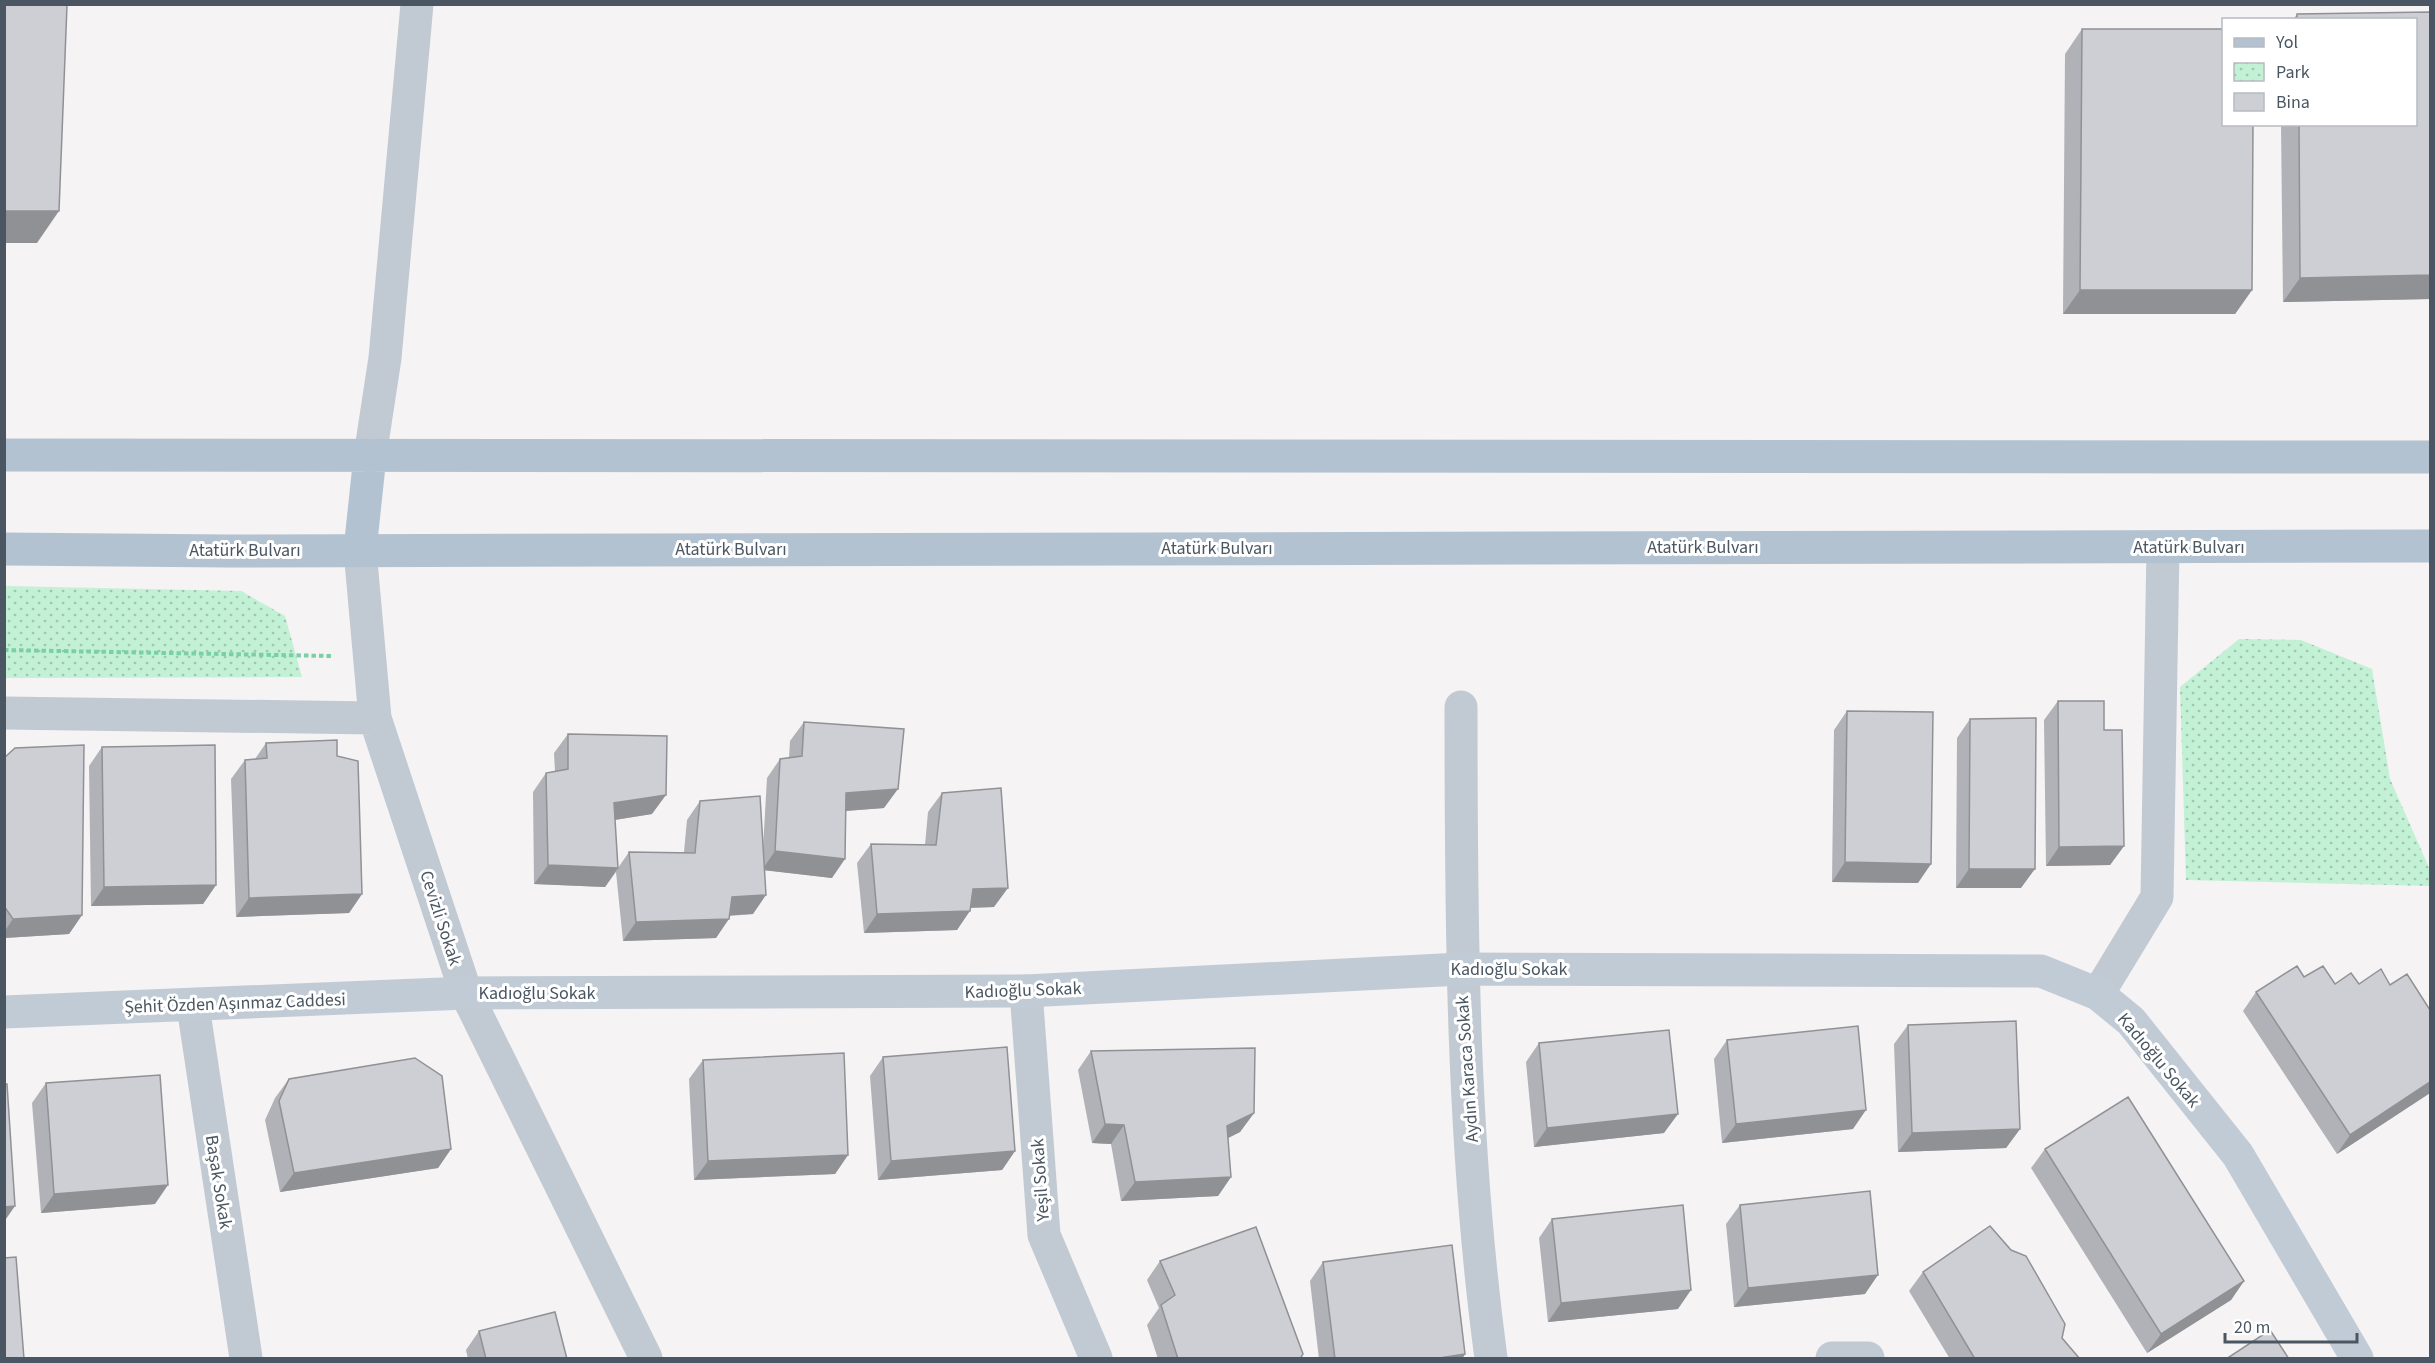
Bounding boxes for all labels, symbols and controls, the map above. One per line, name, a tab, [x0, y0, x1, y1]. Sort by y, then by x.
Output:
legend	[2222, 18, 2417, 126]
text: Yol	[2275, 30, 2298, 55]
text: Park	[2276, 60, 2310, 85]
text: Bina	[2276, 90, 2310, 115]
street label: Atatürk Bulvarı	[1647, 535, 1759, 560]
street label: Atatürk Bulvarı	[2133, 535, 2245, 560]
street label: Atatürk Bulvarı	[1161, 536, 1273, 561]
street label: Atatürk Bulvarı	[675, 537, 787, 562]
street label: Atatürk Bulvarı	[189, 538, 301, 563]
street label: Cevizli Sokak	[413, 867, 468, 969]
street label: Kadıoğlu Sokak	[1451, 957, 1567, 982]
street label: Kadıoğlu Sokak	[964, 976, 1082, 1005]
street label: Kadıoğlu Sokak	[479, 981, 595, 1006]
street label: Şehit Özden Aşınmaz Caddesi	[124, 987, 346, 1020]
street label: Aydın Karaca Sokak	[1450, 995, 1485, 1143]
street label: Kadıoğlu Sokak	[2111, 1008, 2206, 1113]
street label: Başak Sokak	[199, 1133, 238, 1231]
street label: Yeşil Sokak	[1025, 1138, 1056, 1223]
scale bar	[2225, 1306, 2357, 1344]
text: 20 m	[2234, 1315, 2270, 1340]

